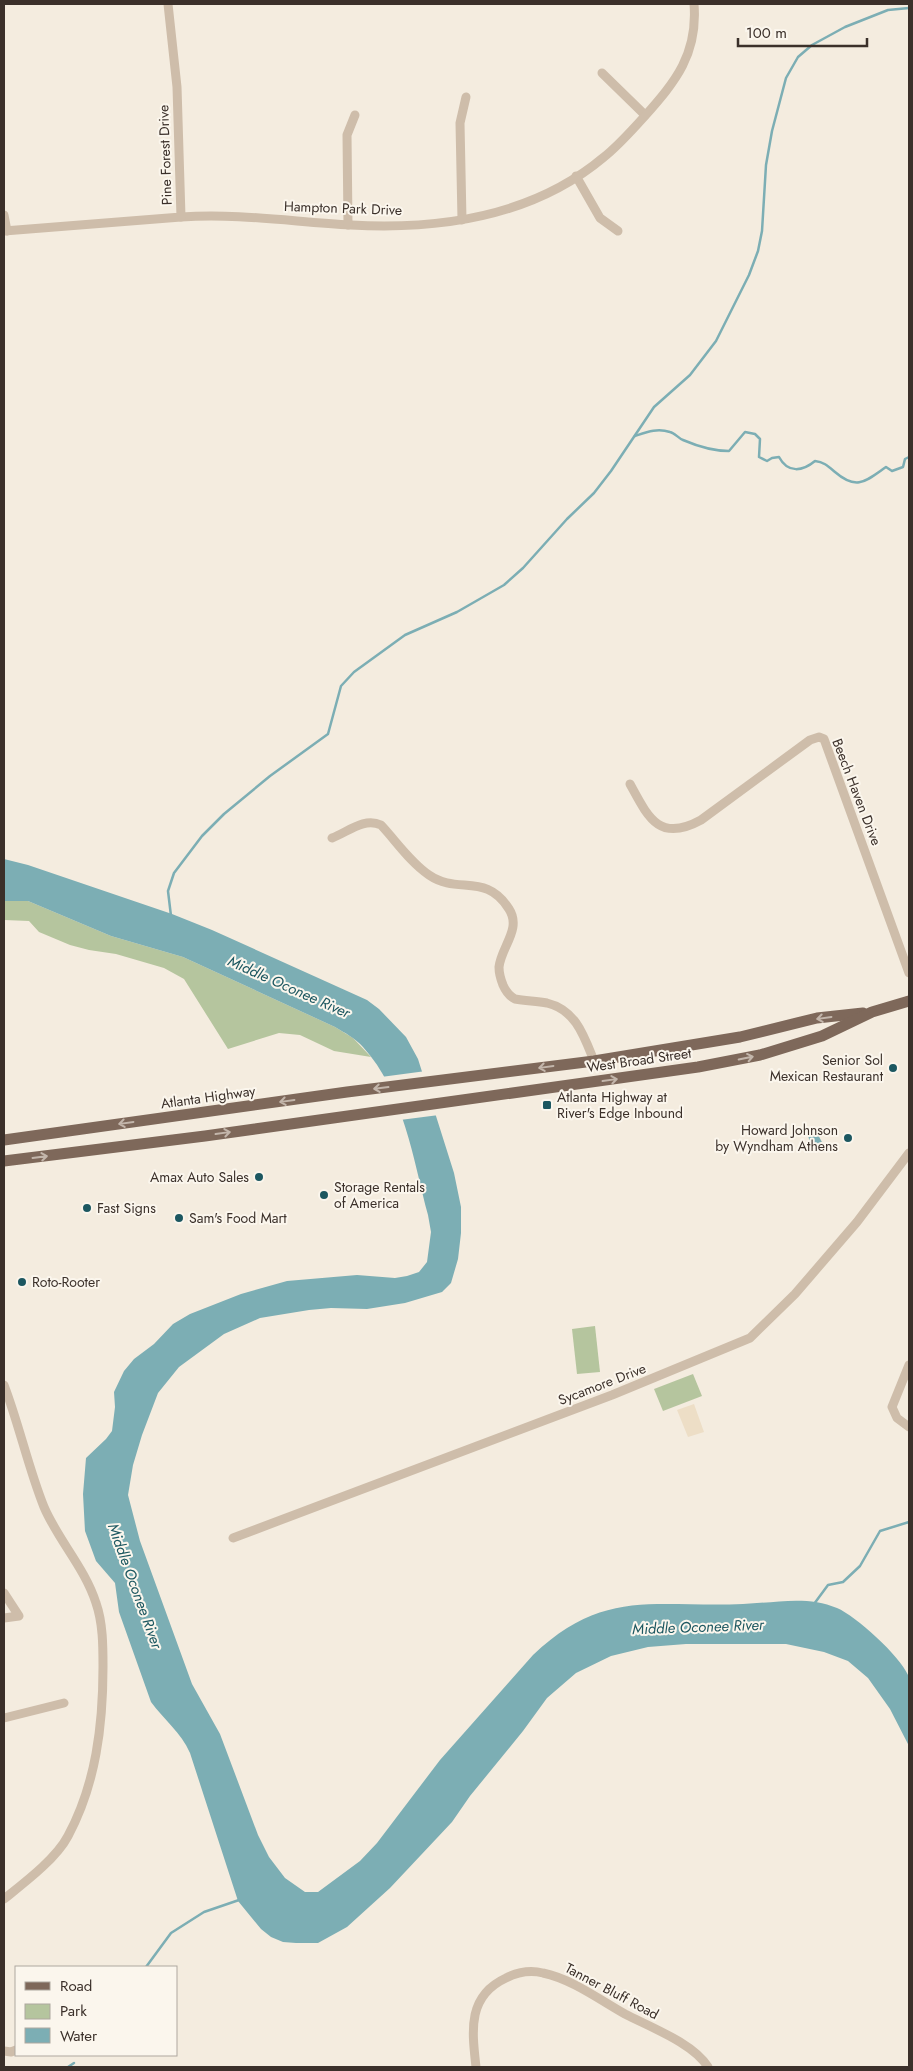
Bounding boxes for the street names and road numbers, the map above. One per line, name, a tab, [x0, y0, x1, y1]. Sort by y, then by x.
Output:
street label: Pine Forest Drive	[153, 104, 177, 206]
street label: Hampton Park Drive	[283, 196, 403, 220]
street label: Beech Haven Drive	[827, 736, 887, 848]
street label: West Broad Street	[585, 1043, 693, 1077]
street label: Atlanta Highway	[159, 1080, 257, 1114]
street label: Sycamore Drive	[555, 1358, 649, 1410]
street label: Tanner Bluff Road	[562, 1958, 662, 2024]

